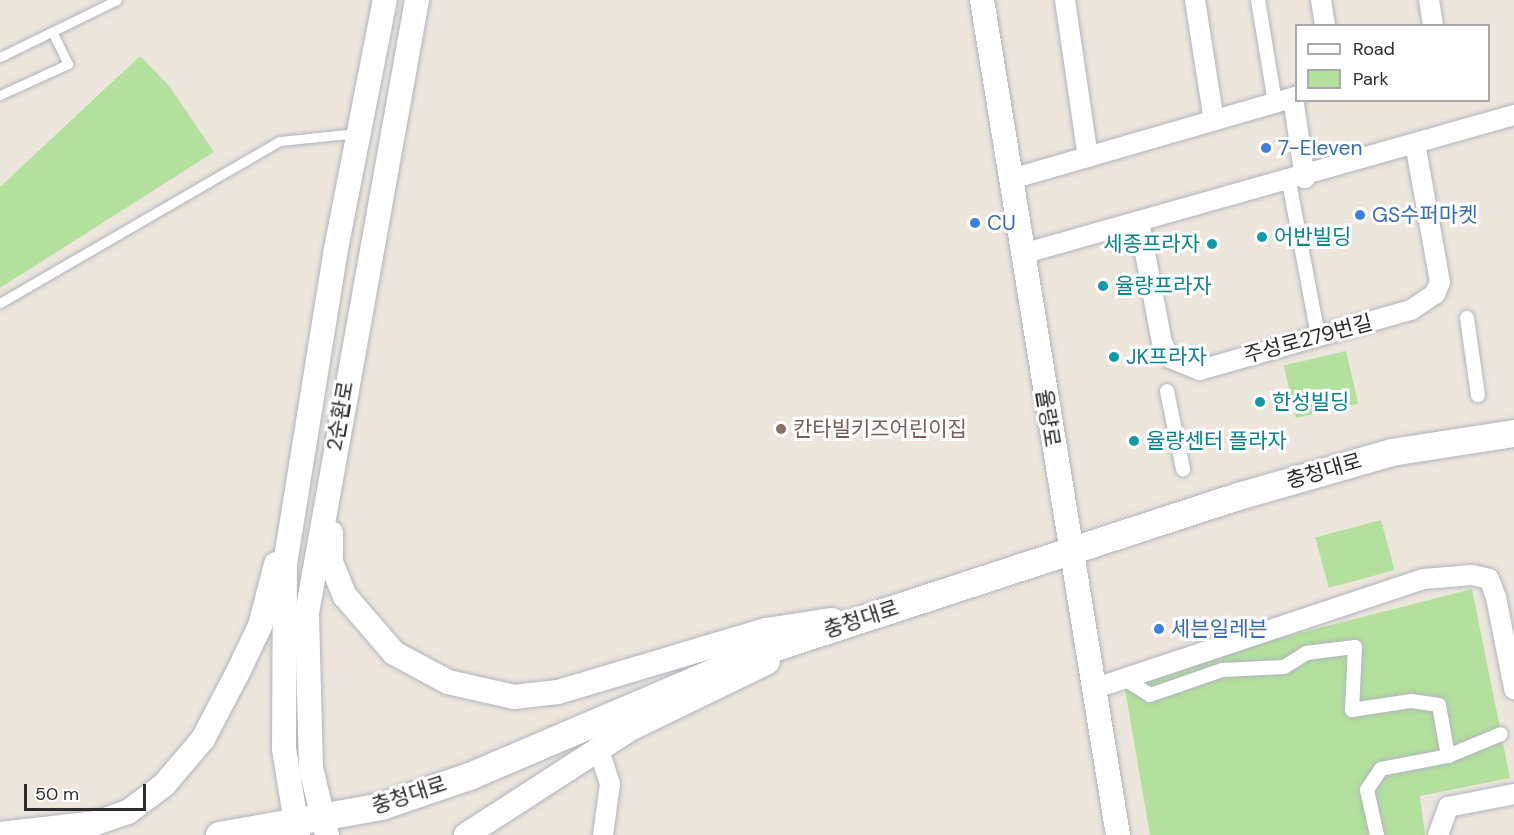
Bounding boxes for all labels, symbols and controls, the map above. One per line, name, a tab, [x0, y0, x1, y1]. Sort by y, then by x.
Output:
legend	[1295, 24, 1490, 102]
text: Road	[1353, 37, 1395, 61]
text: Park	[1353, 67, 1389, 91]
place label: 7-Eleven	[1278, 135, 1362, 161]
marker: 7-Eleven	[1259, 141, 1273, 155]
place label: GS수퍼마켓	[1372, 202, 1477, 228]
marker: GS수퍼마켓	[1353, 208, 1367, 222]
place label: CU	[987, 210, 1016, 236]
marker: CU	[968, 216, 982, 230]
place label: 어반빌딩	[1274, 224, 1351, 250]
marker: 어반빌딩	[1255, 230, 1269, 244]
place label: 세종프라자	[1103, 231, 1200, 257]
marker: 세종프라자	[1205, 237, 1219, 251]
place label: 율량프라자	[1115, 273, 1212, 299]
marker: 율량프라자	[1096, 279, 1110, 293]
street label: 주성로279번길	[1241, 310, 1375, 368]
place label: JK프라자	[1126, 344, 1207, 370]
marker: JK프라자	[1107, 350, 1121, 364]
street label: 2순환로	[322, 379, 358, 453]
street label: 율량로	[1031, 387, 1065, 449]
place label: 한성빌딩	[1272, 389, 1349, 415]
marker: 한성빌딩	[1253, 395, 1267, 409]
place label: 칸타빌키즈어린이집	[793, 416, 967, 442]
marker: 칸타빌키즈어린이집	[774, 422, 788, 436]
place label: 율량센터 플라자	[1146, 428, 1287, 454]
marker: 율량센터 플라자	[1127, 434, 1141, 448]
street label: 충청대로	[1283, 448, 1365, 494]
street label: 충청대로	[820, 595, 902, 643]
place label: 세븐일레븐	[1171, 616, 1268, 642]
marker: 세븐일레븐	[1152, 622, 1166, 636]
street label: 충청대로	[368, 771, 450, 819]
scale bar	[27, 772, 148, 810]
text: 50 m	[35, 782, 79, 806]

